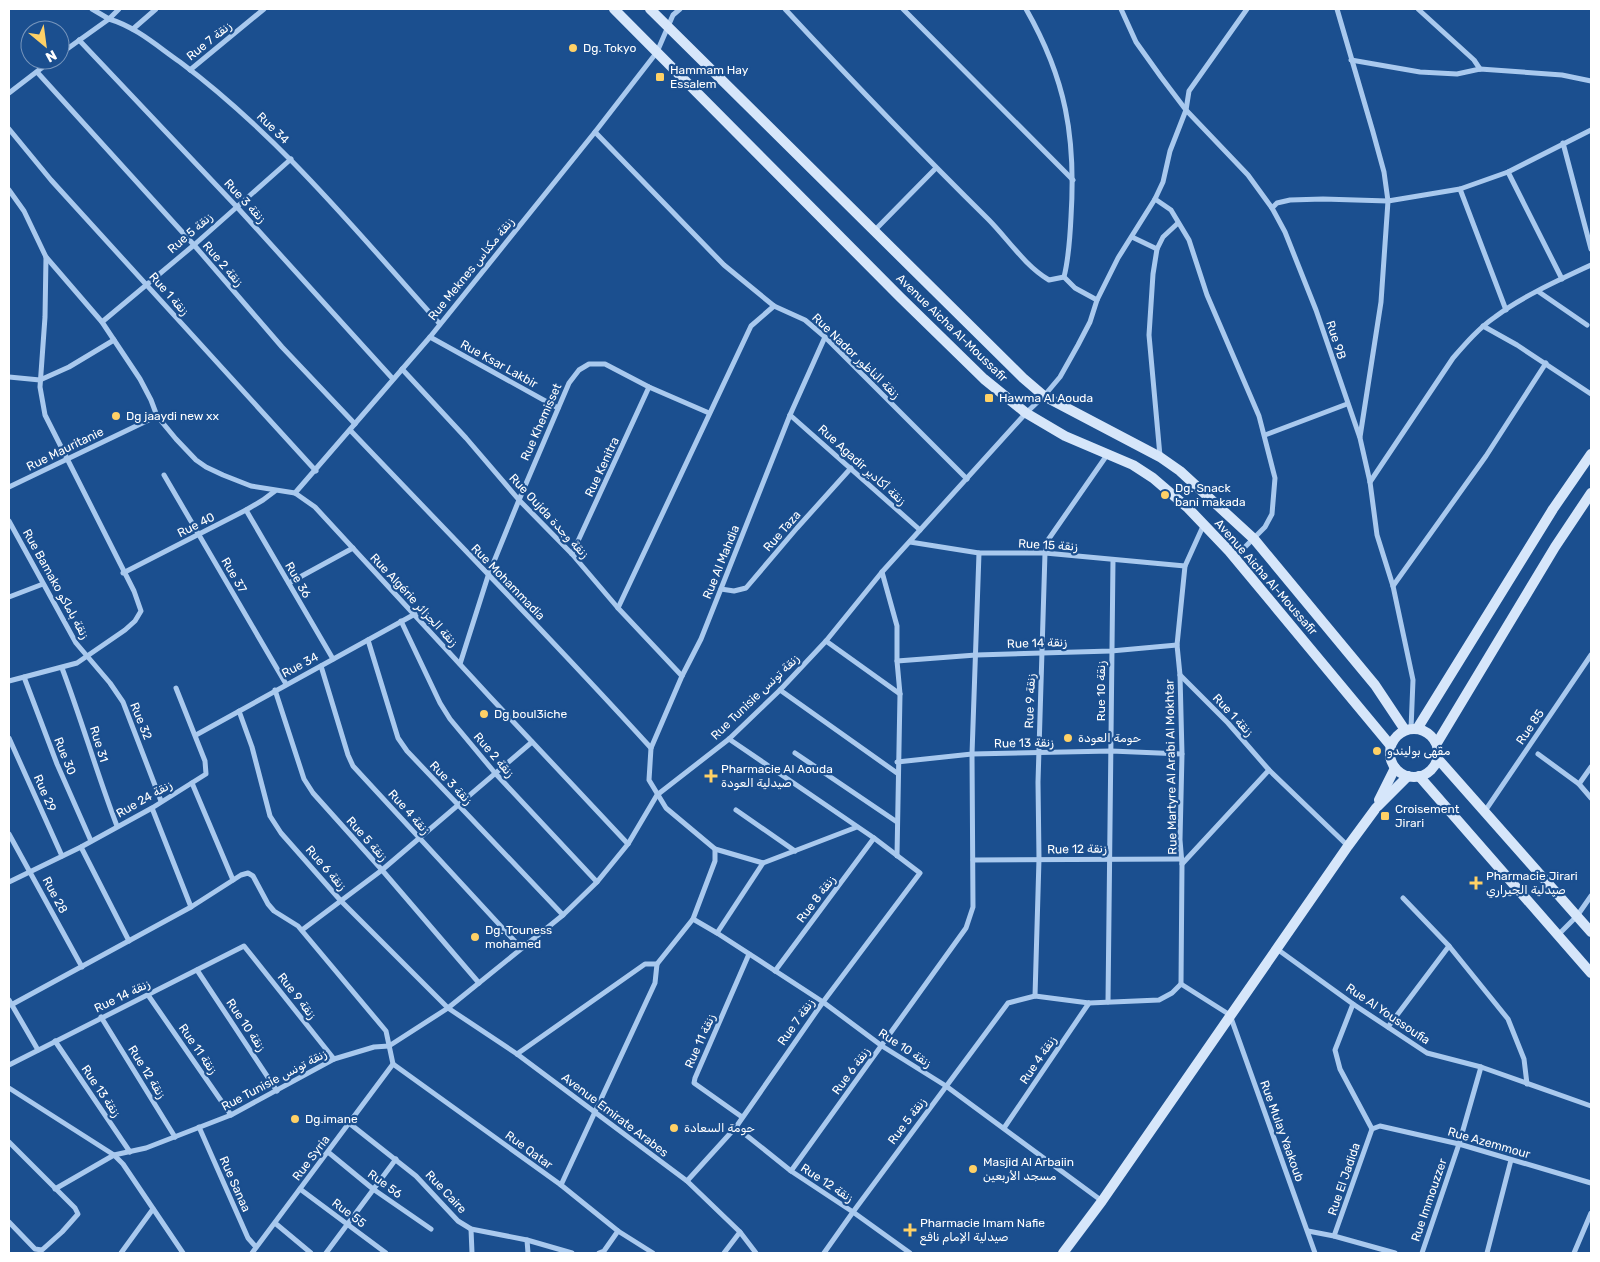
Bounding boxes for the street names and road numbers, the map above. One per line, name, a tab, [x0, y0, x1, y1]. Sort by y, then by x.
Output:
street label: Rue 7 زنقة	[184, 19, 235, 64]
street label: Rue 34	[254, 109, 292, 147]
street label: Rue 3 زنقة	[220, 176, 269, 227]
street label: Rue 5 زنقة	[165, 210, 216, 257]
street label: Rue Meknes زنقة مكناس	[425, 215, 518, 324]
street label: Rue 2 زنقة	[199, 239, 246, 290]
street label: Rue 1 زنقة	[145, 270, 192, 319]
street label: Avenue Aicha Al-Moussafir	[894, 271, 1011, 385]
street label: Rue Nador زنقة الناظور	[809, 310, 903, 402]
street label: Rue 9B	[1323, 319, 1349, 361]
street label: Rue Ksar Lakbir	[458, 337, 540, 391]
street label: Rue Khemisset	[518, 381, 564, 463]
street label: Rue Agadir زنقة أكادير	[815, 422, 909, 509]
street label: Rue Mauritanie	[24, 424, 106, 474]
street label: Rue Kenitra	[582, 435, 622, 499]
street label: Rue Oujda زنقة وجدة	[506, 471, 592, 562]
street label: Rue Taza	[760, 508, 804, 554]
street label: Rue 40	[175, 510, 217, 540]
street label: Avenue Aicha Al-Moussafir	[1212, 516, 1320, 638]
street label: Rue Al Mahdia	[700, 523, 742, 601]
street label: Rue Bamako زنقة باماكو	[19, 527, 92, 642]
street label: Rue 15 زنقة	[1018, 536, 1078, 555]
street label: Rue Mohammadia	[468, 541, 548, 623]
street label: Rue Algérie زنقة الجزائر	[367, 551, 461, 650]
street label: Rue 37	[218, 555, 250, 595]
street label: Rue 36	[282, 560, 314, 600]
street label: Rue 14 زنقة	[1007, 635, 1067, 652]
street label: Rue 34	[279, 649, 321, 680]
street label: Rue Tunisie زنقة تونس	[708, 651, 803, 743]
street label: Rue 10 زنقة	[1094, 661, 1109, 721]
street label: Rue 9 زنقة	[1022, 673, 1039, 729]
street label: Rue Martyre Al Arabi Al Mokhtar	[1162, 679, 1180, 855]
street label: Rue 1 زنقة	[1209, 691, 1256, 740]
street label: Rue 32	[127, 700, 155, 742]
street label: Rue 85	[1513, 707, 1547, 747]
street label: Rue 31	[87, 724, 111, 764]
street label: Rue 2 زنقة	[470, 730, 517, 781]
street label: Rue 30	[51, 735, 79, 777]
street label: Rue 13 زنقة	[994, 735, 1054, 752]
street label: Rue 3 زنقة	[426, 758, 475, 808]
street label: Rue 29	[31, 772, 59, 814]
street label: Rue 24 زنقة	[114, 777, 175, 821]
street label: Rue 4 زنقة	[385, 787, 433, 838]
street label: Rue 5 زنقة	[343, 814, 391, 865]
street label: Rue 12 زنقة	[1047, 841, 1107, 858]
street label: Rue 6 زنقة	[302, 843, 349, 894]
street label: Rue 8 زنقة	[794, 873, 839, 926]
street label: Rue 28	[40, 874, 70, 916]
street label: Rue 9 زنقة	[274, 970, 319, 1023]
street label: Rue 14 زنقة	[92, 976, 153, 1016]
street label: Rue Al Youssoufia	[1343, 981, 1433, 1047]
street label: Rue 10 زنقة	[222, 996, 269, 1055]
street label: Rue 7 زنقة	[775, 996, 818, 1049]
street label: Rue 11 زنقة	[682, 1012, 719, 1071]
street label: Rue 11 زنقة	[175, 1021, 220, 1077]
street label: Rue 10 زنقة	[875, 1026, 934, 1071]
street label: Rue 4 زنقة	[1017, 1033, 1060, 1087]
street label: Rue 12 زنقة	[124, 1043, 169, 1102]
street label: Rue 6 زنقة	[829, 1045, 874, 1098]
street label: Rue Tunisie زنقة تونس	[219, 1046, 330, 1115]
street label: Rue 13 زنقة	[78, 1062, 124, 1120]
street label: Avenue Emirate Arabes	[559, 1070, 671, 1160]
street label: Rue Mulay Yaakoub	[1257, 1078, 1307, 1184]
street label: Rue 5 زنقة	[885, 1095, 930, 1148]
street label: Rue Azemmour	[1446, 1125, 1532, 1162]
street label: Rue Qatar	[503, 1128, 556, 1172]
street label: Rue Syria	[289, 1133, 333, 1183]
street label: Rue El Jadida	[1325, 1141, 1363, 1217]
street label: Rue Sanaa	[217, 1154, 253, 1214]
street label: Rue Immouzzer	[1408, 1156, 1450, 1243]
street label: Rue 12 زنقة	[798, 1161, 856, 1206]
street label: Rue 56	[365, 1167, 405, 1201]
street label: Rue Caire	[423, 1168, 470, 1217]
street label: Rue 55	[329, 1196, 369, 1230]

